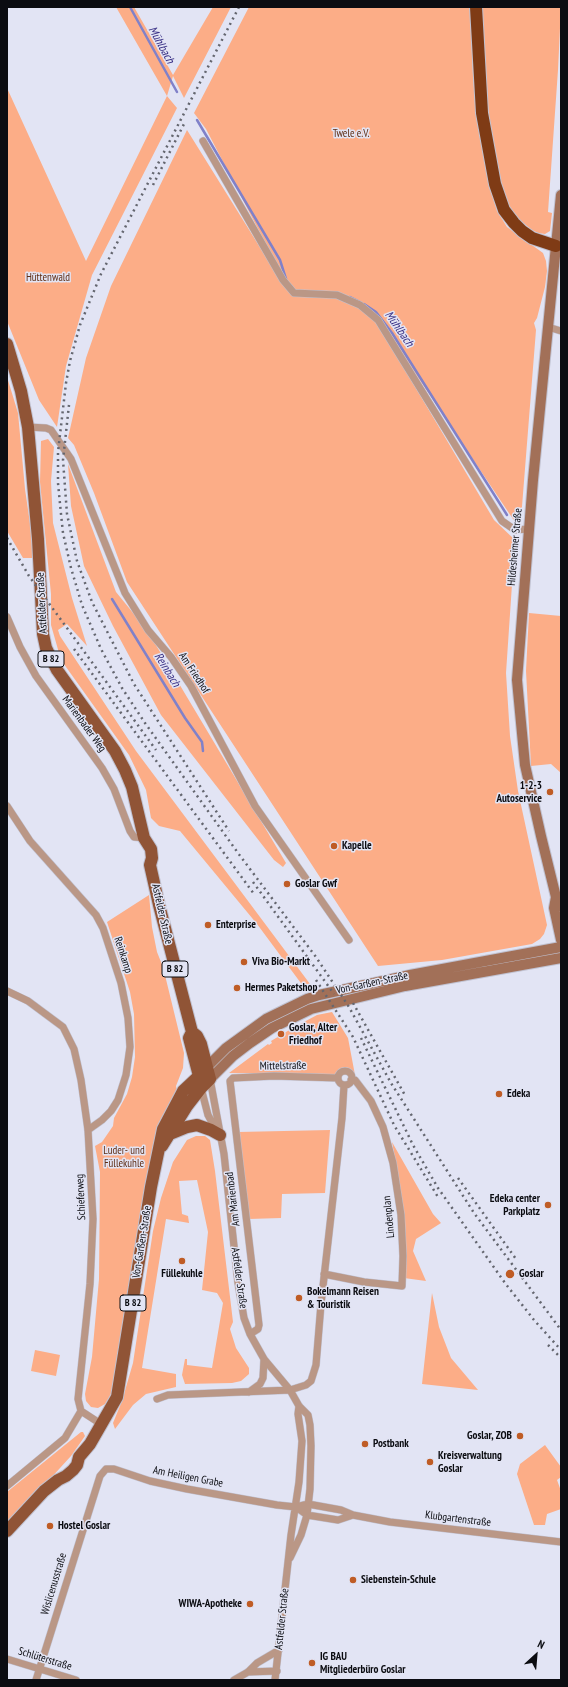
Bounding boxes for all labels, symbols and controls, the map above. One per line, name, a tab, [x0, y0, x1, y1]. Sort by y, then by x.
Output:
water label: Mühlbach	[145, 24, 177, 66]
park label: Twele e.V.	[333, 127, 369, 141]
park label: Hüttenwald	[26, 271, 70, 285]
water label: Mühlbach	[381, 308, 417, 350]
street label: Hildesheimer Straße	[505, 508, 525, 586]
street label: Astfelder Straße	[34, 572, 50, 634]
water label: Reinbach	[151, 650, 183, 690]
street label: Am Friedhof	[176, 650, 212, 696]
road number: B 82	[38, 651, 64, 667]
street label: Marienbader Weg	[59, 693, 109, 755]
place label: 1-2-3 Autoservice	[496, 779, 542, 805]
marker: 1-2-3 Autoservice	[545, 787, 555, 797]
place label: Kapelle	[342, 839, 372, 853]
marker: Kapelle	[329, 841, 339, 851]
place label: Goslar Gwf	[295, 877, 337, 891]
marker: Goslar Gwf	[282, 879, 292, 889]
street label: Astfelder Straße	[149, 883, 175, 945]
place label: Enterprise	[216, 918, 256, 932]
marker: Enterprise	[203, 920, 213, 930]
street label: Reinkamp	[111, 935, 135, 975]
place label: Viva Bio-Markt	[252, 955, 310, 969]
marker: Viva Bio-Markt	[239, 957, 249, 967]
road number: B 82	[162, 961, 188, 977]
street label: Von-Garßen-Straße	[335, 969, 409, 997]
place label: Hermes Paketshop	[245, 981, 317, 995]
marker: Hermes Paketshop	[232, 983, 242, 993]
place label: Goslar, Alter Friedhof	[289, 1021, 337, 1047]
marker: Goslar, Alter Friedhof	[276, 1029, 286, 1039]
street label: Mittelstraße	[260, 1059, 306, 1073]
place label: Edeka	[507, 1087, 530, 1101]
marker: Edeka	[494, 1089, 504, 1099]
park label: Luder- und Füllekuhle	[103, 1144, 145, 1170]
street label: Am Marienbad	[223, 1171, 243, 1227]
street label: Schieferweg	[73, 1174, 89, 1220]
place label: Edeka center Parkplatz	[490, 1192, 540, 1218]
street label: Lindenplan	[380, 1195, 398, 1239]
marker: Edeka center Parkplatz	[543, 1200, 553, 1210]
street label: Von-Garßen-Straße	[130, 1205, 154, 1279]
street label: Astfelder Straße	[228, 1247, 250, 1309]
marker: Füllekuhle	[177, 1256, 187, 1266]
place label: Füllekuhle	[161, 1267, 203, 1281]
place label: Goslar	[519, 1267, 544, 1281]
marker: Goslar	[504, 1268, 516, 1280]
place label: Bokelmann Reisen & Touristik	[307, 1285, 379, 1311]
marker: Bokelmann Reisen & Touristik	[294, 1293, 304, 1303]
road number: B 82	[120, 1295, 146, 1311]
place label: Goslar, ZOB	[467, 1429, 512, 1443]
marker: Goslar, ZOB	[515, 1431, 525, 1441]
place label: Postbank	[373, 1437, 409, 1451]
marker: Postbank	[360, 1439, 370, 1449]
place label: Kreisverwaltung Goslar	[438, 1449, 502, 1475]
marker: Kreisverwaltung Goslar	[425, 1457, 435, 1467]
street label: Am Heiligen Grabe	[152, 1464, 224, 1490]
street label: Klubgartenstraße	[424, 1508, 492, 1530]
place label: Hostel Goslar	[58, 1519, 110, 1533]
marker: Hostel Goslar	[45, 1521, 55, 1531]
street label: Wislicenusstraße	[38, 1551, 70, 1617]
place label: Siebenstein-Schule	[361, 1573, 436, 1587]
marker: Siebenstein-Schule	[348, 1575, 358, 1585]
street label: Astfelder Straße	[272, 1588, 292, 1650]
place label: WIWA-Apotheke	[179, 1597, 242, 1611]
marker: WIWA-Apotheke	[245, 1599, 255, 1609]
north arrow	[516, 1635, 556, 1675]
text: N	[536, 1637, 547, 1652]
street label: Schlüterstraße	[17, 1645, 73, 1673]
place label: IG BAU Mitgliederbüro Goslar	[320, 1650, 405, 1676]
marker: IG BAU Mitgliederbüro Goslar	[307, 1658, 317, 1668]

